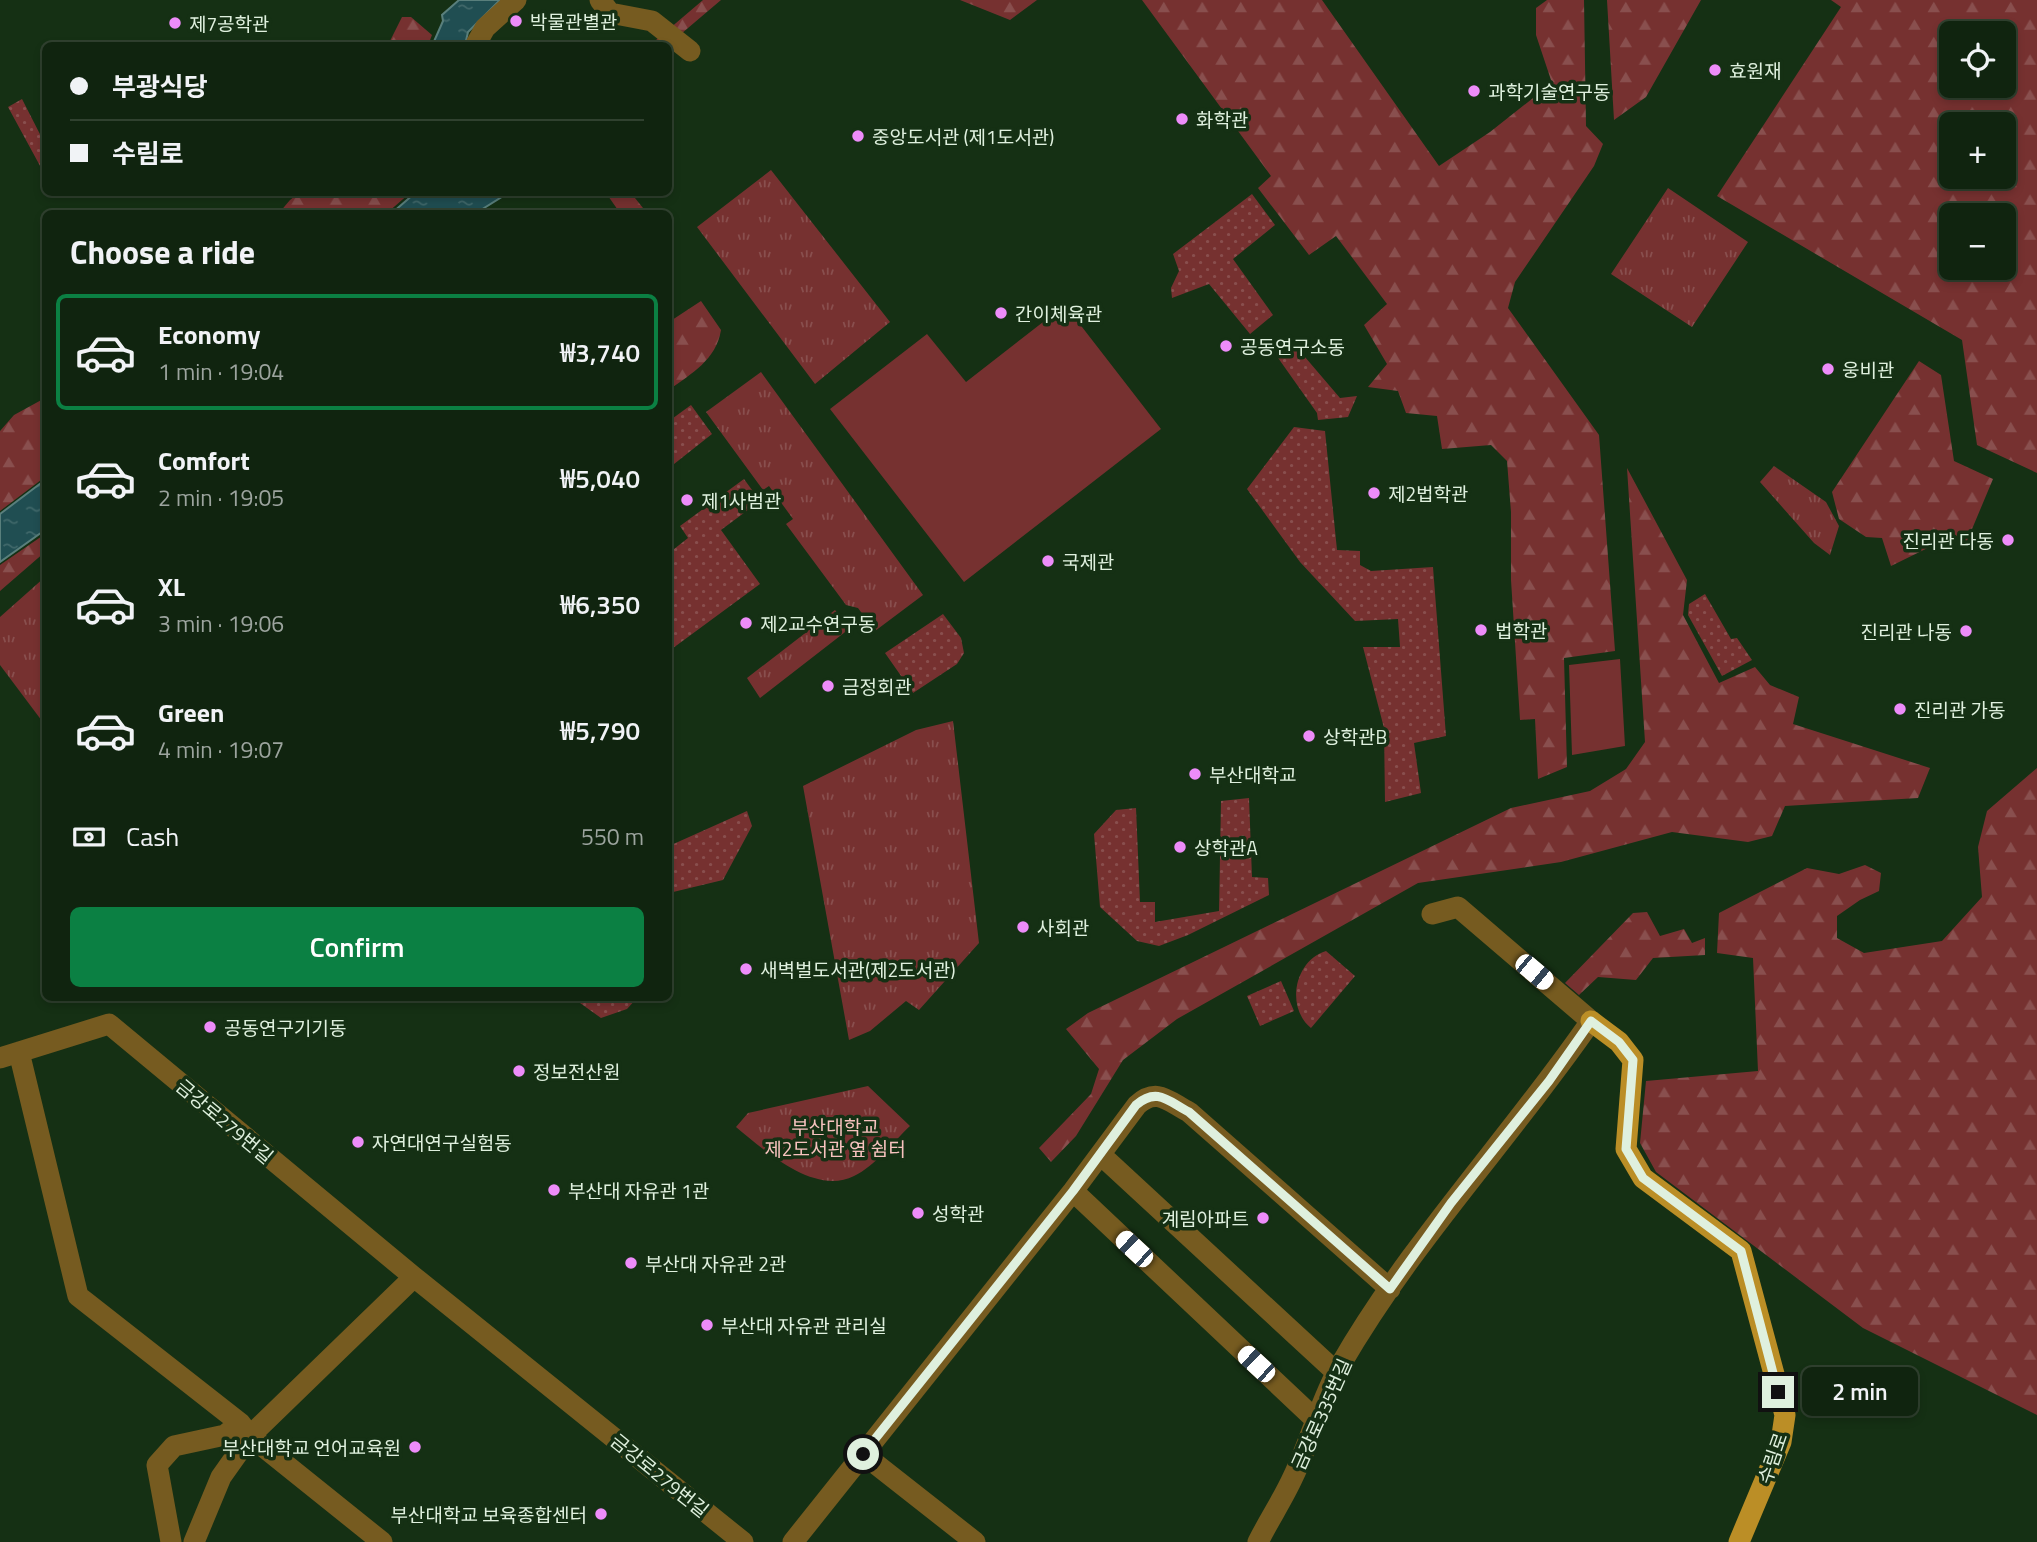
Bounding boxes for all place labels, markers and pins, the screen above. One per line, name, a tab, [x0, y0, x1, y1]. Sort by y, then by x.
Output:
place label: 박물관별관	[530, 7, 617, 36]
place label: 제7공학관	[189, 9, 270, 38]
marker: 박물관별관	[508, 13, 524, 29]
marker: 제7공학관	[167, 15, 183, 31]
place label: 효원재	[1729, 56, 1781, 85]
marker: 효원재	[1707, 62, 1723, 78]
place label: 과학기술연구동	[1488, 77, 1610, 106]
marker: 과학기술연구동	[1466, 83, 1482, 99]
place label: 화학관	[1196, 105, 1248, 134]
marker: 화학관	[1174, 111, 1190, 127]
place label: 중앙도서관 (제1도서관)	[872, 122, 1054, 151]
marker: 중앙도서관 (제1도서관)	[850, 128, 866, 144]
place label: 간이체육관	[1015, 299, 1102, 328]
marker: 간이체육관	[993, 305, 1009, 321]
place label: 공동연구소동	[1240, 332, 1345, 361]
marker: 공동연구소동	[1218, 338, 1234, 354]
place label: 웅비관	[1842, 355, 1894, 384]
marker: 웅비관	[1820, 361, 1836, 377]
place label: 제2법학관	[1388, 479, 1469, 508]
marker: 제2법학관	[1366, 485, 1382, 501]
place label: 제1사범관	[701, 486, 782, 515]
marker: 제1사범관	[679, 492, 695, 508]
place label: 진리관 다동	[1902, 526, 1994, 555]
marker: 진리관 다동	[2000, 532, 2016, 548]
place label: 국제관	[1062, 547, 1114, 576]
marker: 국제관	[1040, 553, 1056, 569]
place label: 제2교수연구동	[760, 609, 876, 638]
marker: 제2교수연구동	[738, 615, 754, 631]
place label: 법학관	[1495, 616, 1547, 645]
place label: 진리관 나동	[1860, 617, 1952, 646]
marker: 법학관	[1473, 622, 1489, 638]
marker: 진리관 나동	[1958, 623, 1974, 639]
place label: 금정회관	[842, 672, 912, 701]
marker: 금정회관	[820, 678, 836, 694]
place label: 진리관 가동	[1914, 695, 2006, 724]
marker: 진리관 가동	[1892, 701, 1908, 717]
place label: 상학관B	[1323, 722, 1387, 751]
marker: 상학관B	[1301, 728, 1317, 744]
place label: 부산대학교	[1209, 760, 1296, 789]
marker: 부산대학교	[1187, 766, 1203, 782]
place label: 상학관A	[1194, 833, 1258, 862]
marker: 상학관A	[1172, 839, 1188, 855]
place label: 사회관	[1037, 913, 1089, 942]
marker: 사회관	[1015, 919, 1031, 935]
place label: 새벽벌도서관(제2도서관)	[760, 955, 955, 984]
marker: 새벽벌도서관(제2도서관)	[738, 961, 754, 977]
place label: 공동연구기기동	[224, 1013, 346, 1042]
marker: 공동연구기기동	[202, 1019, 218, 1035]
place label: 정보전산원	[533, 1057, 620, 1086]
marker: 정보전산원	[511, 1063, 527, 1079]
place label: 자연대연구실험동	[372, 1128, 512, 1157]
marker: 자연대연구실험동	[350, 1134, 366, 1150]
place label: 부산대 자유관 1관	[568, 1176, 709, 1205]
marker: 부산대 자유관 1관	[546, 1182, 562, 1198]
place label: 성학관	[932, 1199, 984, 1228]
place label: 계림아파트	[1162, 1204, 1249, 1233]
marker: 성학관	[910, 1205, 926, 1221]
marker: 계림아파트	[1255, 1210, 1271, 1226]
place label: 부산대 자유관 2관	[645, 1249, 786, 1278]
marker: 부산대 자유관 2관	[623, 1255, 639, 1271]
place label: 부산대 자유관 관리실	[721, 1311, 887, 1340]
marker: 부산대 자유관 관리실	[699, 1317, 715, 1333]
place label: 부산대학교 언어교육원	[222, 1433, 401, 1462]
marker: 부산대학교 언어교육원	[407, 1439, 423, 1455]
place label: 부산대학교 보육종합센터	[391, 1500, 587, 1529]
marker: 부산대학교 보육종합센터	[593, 1506, 609, 1522]

